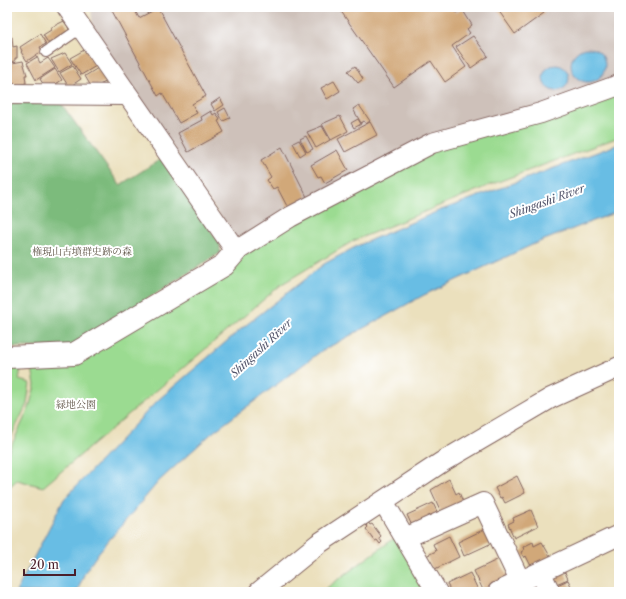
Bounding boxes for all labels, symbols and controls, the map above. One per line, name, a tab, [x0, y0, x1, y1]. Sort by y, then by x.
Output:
water label: Shingashi River	[506, 181, 588, 222]
park label: 権現山古墳群史跡の森	[32, 245, 132, 258]
water label: Shingashi River	[226, 315, 295, 381]
park label: 緑地公園	[56, 398, 96, 411]
scale bar	[24, 551, 75, 577]
text: 20 m	[30, 557, 59, 572]

